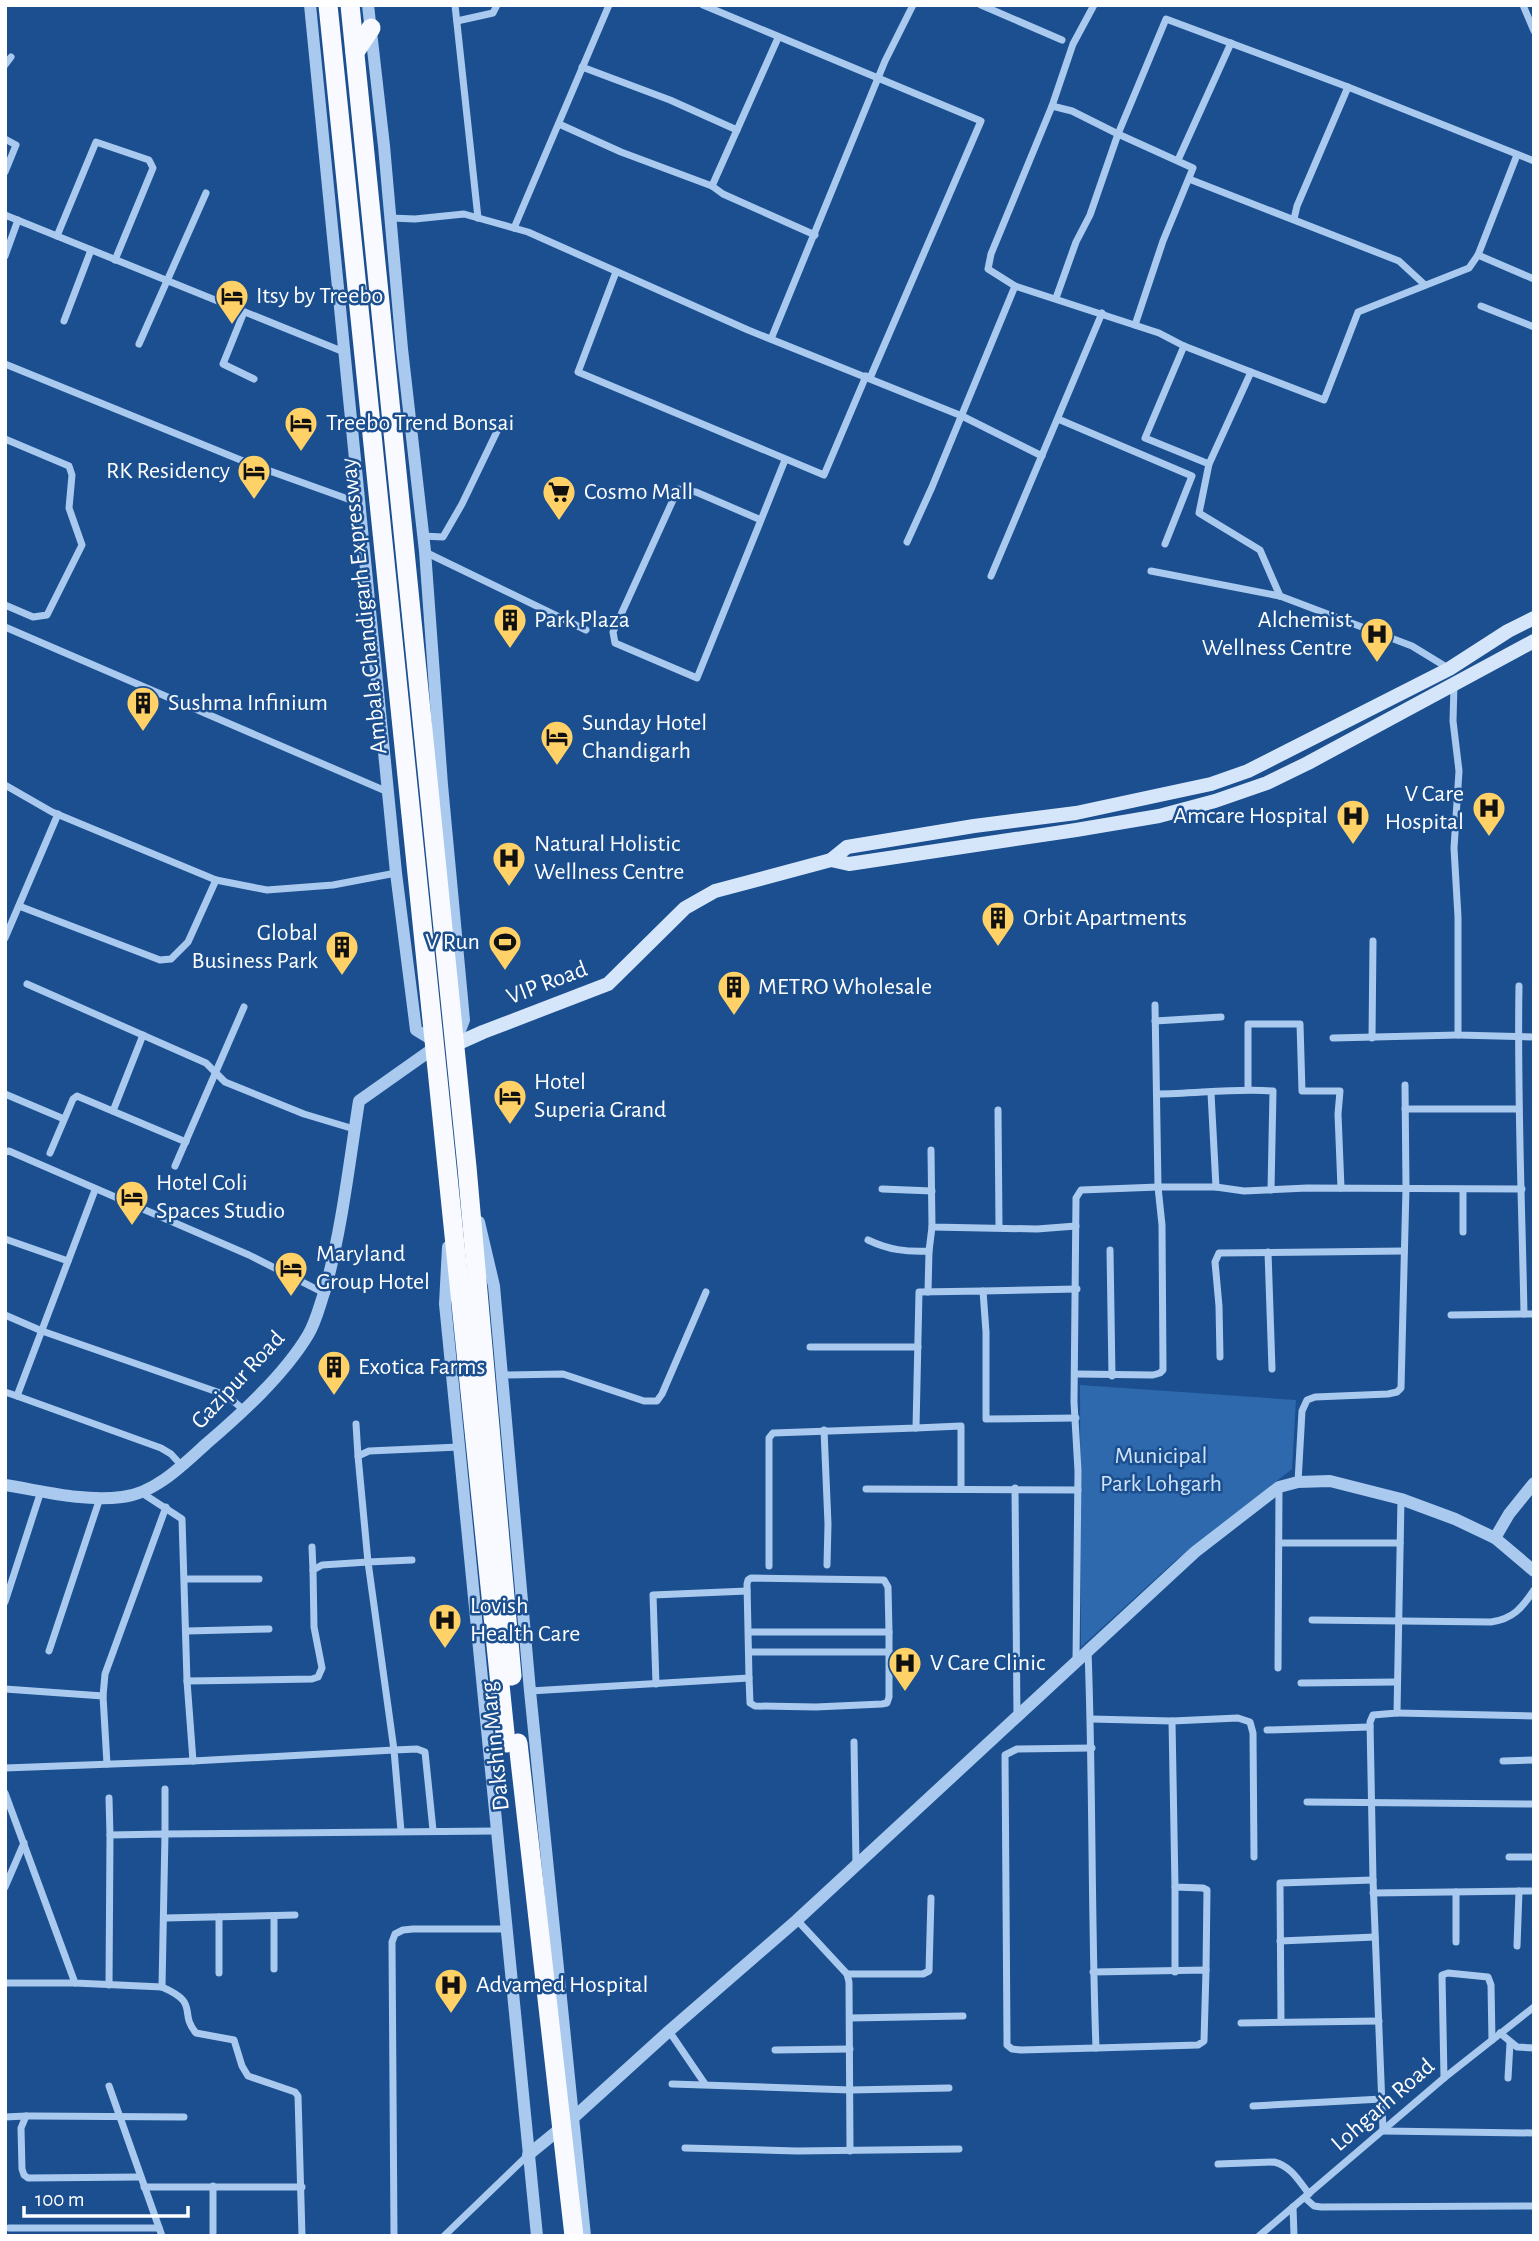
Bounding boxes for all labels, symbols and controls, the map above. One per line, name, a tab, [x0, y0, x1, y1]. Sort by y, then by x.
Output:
hotel icon: Itsy by Treebo	[213, 277, 251, 326]
place label: Itsy by Treebo	[256, 284, 383, 308]
hotel icon: Treebo Trend Bonsai	[282, 404, 320, 453]
place label: Treebo Trend Bonsai	[326, 411, 514, 435]
hotel icon: RK Residency	[235, 452, 273, 501]
street label: Ambala Chandigarh Expressway	[337, 457, 391, 755]
place label: RK Residency	[106, 459, 230, 483]
supermarket icon: Cosmo Mall	[540, 473, 578, 522]
place label: Cosmo Mall	[584, 480, 693, 504]
building icon: Park Plaza	[491, 601, 529, 650]
place label: Park Plaza	[534, 608, 630, 632]
place label: Alchemist Wellness Centre	[1202, 608, 1352, 660]
hospital icon: Alchemist Wellness Centre	[1358, 615, 1396, 664]
building icon: Sushma Infinium	[124, 684, 162, 733]
place label: Sushma Infinium	[168, 691, 328, 715]
place label: Sunday Hotel Chandigarh	[582, 711, 707, 763]
hotel icon: Sunday Hotel Chandigarh	[538, 718, 576, 767]
place label: V Care Hospital	[1385, 782, 1464, 834]
hospital icon: V Care Hospital	[1470, 789, 1508, 838]
hospital icon: Amcare Hospital	[1334, 797, 1372, 846]
place label: Amcare Hospital	[1173, 804, 1328, 828]
place label: Natural Holistic Wellness Centre	[534, 832, 684, 884]
hospital icon: Natural Holistic Wellness Centre	[490, 839, 528, 888]
building icon: Orbit Apartments	[979, 899, 1017, 948]
place label: Orbit Apartments	[1023, 906, 1187, 930]
place label: Global Business Park	[192, 921, 318, 973]
sports icon: V Run	[486, 923, 524, 972]
building icon: Global Business Park	[323, 928, 361, 977]
place label: V Run	[425, 930, 480, 954]
street label: VIP Road	[503, 957, 591, 1009]
building icon: METRO Wholesale	[715, 968, 753, 1017]
place label: METRO Wholesale	[758, 975, 932, 999]
place label: Hotel Superia Grand	[534, 1070, 667, 1122]
hotel icon: Hotel Superia Grand	[491, 1077, 529, 1126]
place label: Hotel Coli Spaces Studio	[156, 1171, 285, 1223]
hotel icon: Hotel Coli Spaces Studio	[113, 1178, 151, 1227]
place label: Maryland Group Hotel	[316, 1242, 430, 1294]
hotel icon: Maryland Group Hotel	[272, 1249, 310, 1298]
street label: Gazipur Road	[187, 1326, 289, 1434]
building icon: Exotica Farms	[315, 1348, 353, 1397]
place label: Exotica Farms	[358, 1355, 485, 1379]
park label: Municipal Park Lohgarh	[1100, 1444, 1222, 1496]
place label: Lovish Health Care	[470, 1594, 580, 1646]
hospital icon: Lovish Health Care	[426, 1601, 464, 1650]
hospital icon: V Care Clinic	[886, 1644, 924, 1693]
place label: V Care Clinic	[930, 1651, 1045, 1675]
street label: Dakshin Marg	[476, 1680, 514, 1812]
hospital icon: Advamed Hospital	[432, 1966, 470, 2015]
place label: Advamed Hospital	[476, 1973, 648, 1997]
street label: Lohgarh Road	[1327, 2054, 1439, 2156]
scale bar	[24, 2174, 189, 2218]
text: 100 m	[35, 2189, 85, 2210]

